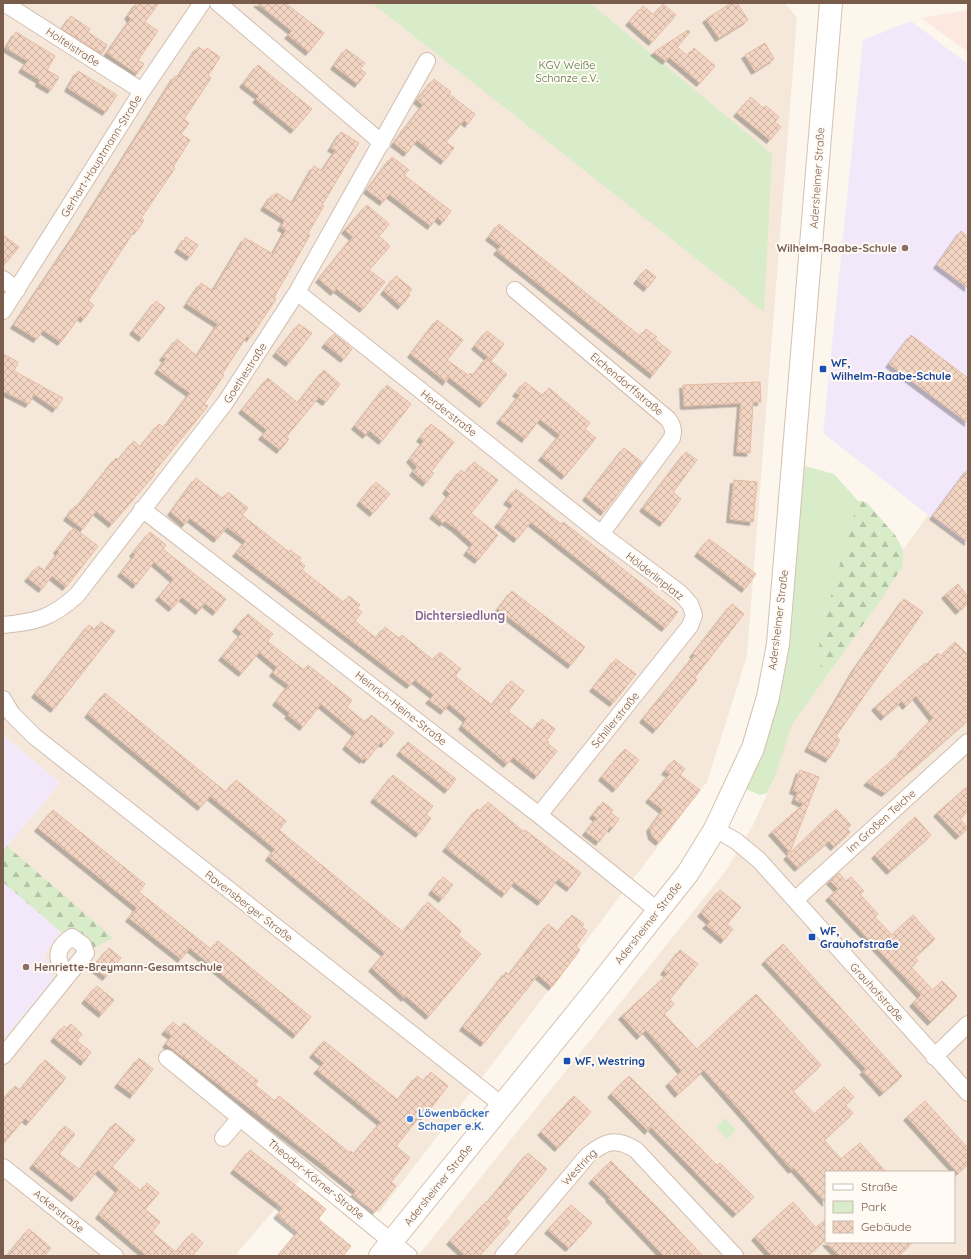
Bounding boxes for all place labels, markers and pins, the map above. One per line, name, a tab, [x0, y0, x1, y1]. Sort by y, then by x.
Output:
place label: Wilhelm-Raabe-Schule	[777, 241, 898, 255]
marker: Wilhelm-Raabe-Schule	[900, 243, 910, 253]
place label: WF, Wilhelm-Raabe-Schule	[831, 356, 952, 383]
marker: WF, Wilhelm-Raabe-Schule	[818, 364, 828, 374]
place label: WF, Grauhofstraße	[820, 924, 899, 951]
marker: WF, Grauhofstraße	[807, 932, 817, 942]
place label: Henriette-Breymann-Gesamtschule	[34, 960, 223, 974]
marker: Henriette-Breymann-Gesamtschule	[21, 962, 31, 972]
place label: WF, Westring	[575, 1054, 645, 1068]
marker: WF, Westring	[562, 1056, 572, 1066]
place label: Löwenbäcker Schaper e.K.	[418, 1106, 490, 1133]
marker: Löwenbäcker Schaper e.K.	[405, 1114, 415, 1124]

